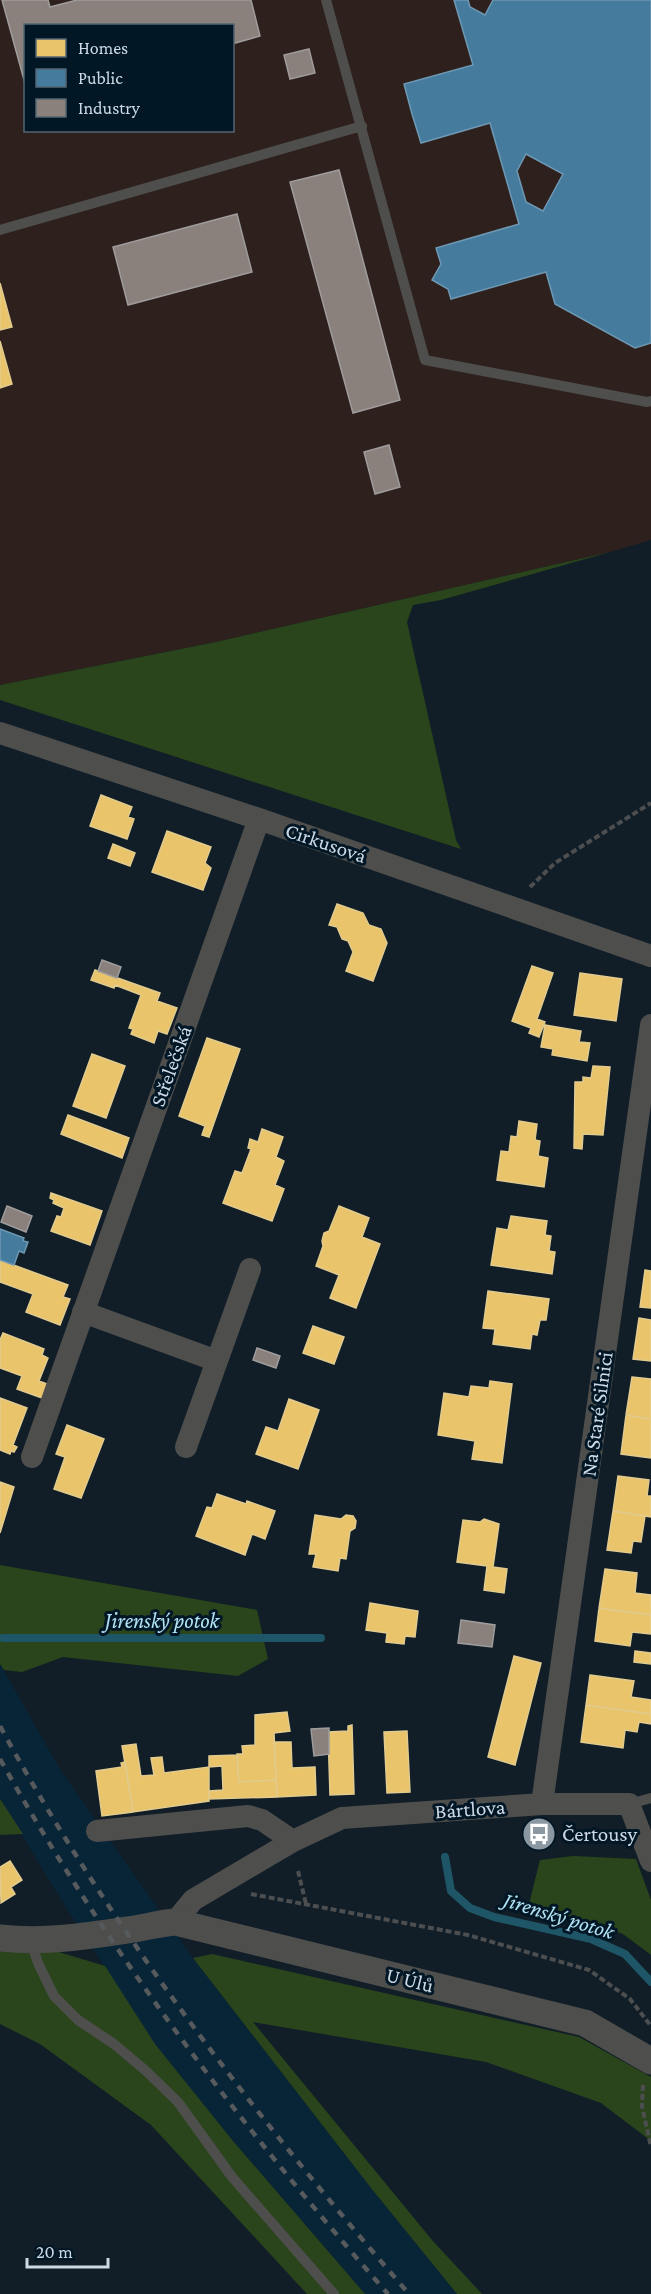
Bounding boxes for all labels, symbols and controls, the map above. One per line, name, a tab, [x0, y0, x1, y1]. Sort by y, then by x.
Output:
legend	[24, 24, 234, 132]
text: Homes	[78, 38, 128, 58]
text: Public	[78, 68, 123, 88]
text: Industry	[78, 98, 141, 118]
street label: Cirkusová	[282, 818, 370, 868]
street label: Střelečská	[145, 1022, 197, 1110]
street label: Na Staré Silnici	[576, 1350, 618, 1478]
water label: Jirenský potok	[101, 1608, 221, 1633]
street label: Bártlova	[434, 1795, 506, 1823]
bus stop icon: Čertousy	[521, 1816, 557, 1852]
place label: Čertousy	[562, 1822, 637, 1846]
water label: Jirenský potok	[497, 1886, 619, 1945]
street label: U Úlů	[384, 1963, 436, 1997]
scale bar	[27, 2231, 108, 2269]
text: 20 m	[36, 2242, 73, 2262]

